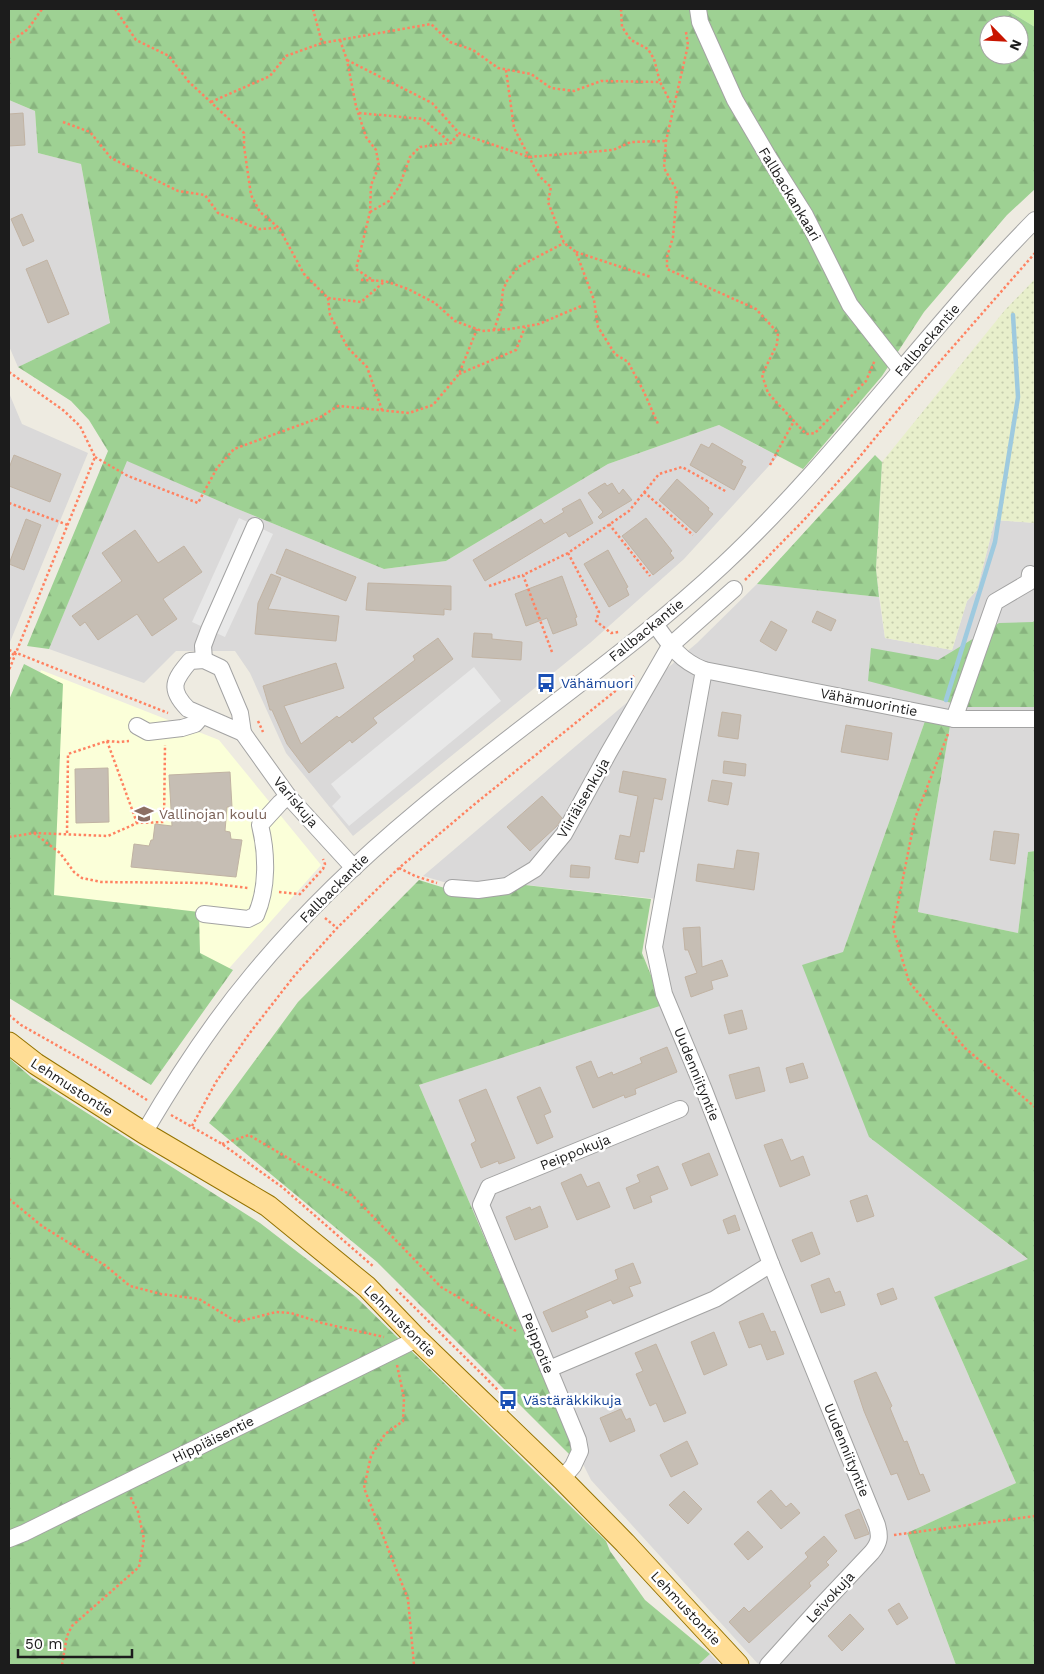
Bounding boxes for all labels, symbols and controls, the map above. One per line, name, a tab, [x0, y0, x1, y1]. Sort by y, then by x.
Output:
north arrow	[979, 15, 1029, 65]
text: N	[1006, 37, 1025, 53]
street label: Fallbackankaari	[756, 144, 824, 244]
street label: Fallbackantie	[891, 300, 963, 380]
street label: Fallbackantie	[606, 595, 686, 665]
bus stop icon: Vähämuori	[535, 672, 557, 694]
place label: Vähämuori	[561, 675, 634, 691]
street label: Vähämuorintie	[819, 685, 919, 719]
street label: Viiriäisenkuja	[554, 755, 612, 841]
street label: Variskuja	[270, 773, 322, 831]
school or university icon: Vallinojan koulu	[133, 803, 155, 825]
place label: Vallinojan koulu	[159, 806, 267, 822]
street label: Fallbackantie	[296, 850, 372, 926]
street label: Uudenniityntie	[671, 1025, 723, 1123]
street label: Lehmustontie	[28, 1054, 116, 1120]
street label: Peippokuja	[538, 1131, 613, 1173]
street label: Lehmustontie	[361, 1282, 439, 1360]
street label: Peippotie	[519, 1310, 557, 1376]
bus stop icon: Västäräkkikuja	[497, 1389, 519, 1411]
place label: Västäräkkikuja	[523, 1392, 622, 1408]
street label: Uudenniityntie	[821, 1401, 873, 1499]
street label: Hippiäisentie	[170, 1412, 256, 1466]
street label: Lehmustontie	[648, 1568, 724, 1648]
street label: Leivokuja	[802, 1568, 858, 1626]
scale bar	[18, 1626, 131, 1658]
text: 50 m	[25, 1635, 62, 1653]

